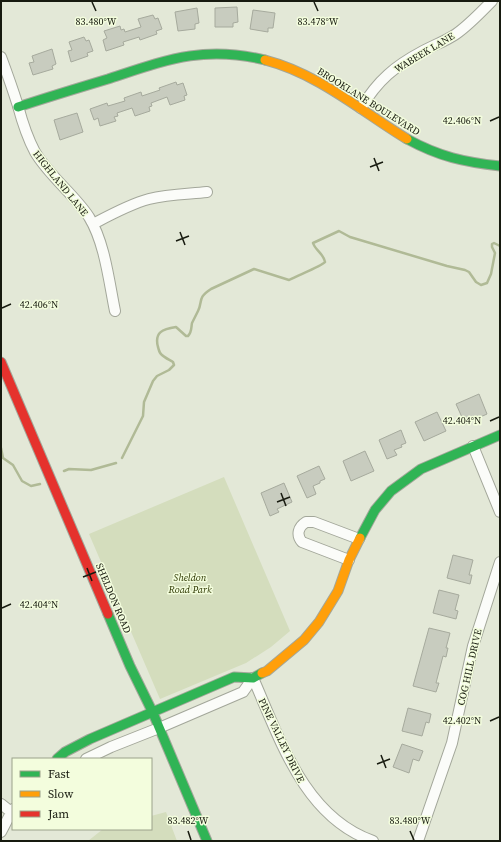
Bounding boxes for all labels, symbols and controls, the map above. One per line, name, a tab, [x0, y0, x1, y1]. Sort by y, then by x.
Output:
text: 83.480°W	[76, 15, 117, 28]
text: 83.478°W	[298, 15, 339, 28]
street label: WABEEK LANE	[392, 29, 457, 75]
street label: BROOKLANE BOULEVARD	[315, 64, 422, 138]
text: 42.406°N	[443, 114, 481, 127]
street label: HIGHLAND LANE	[30, 148, 91, 219]
text: 42.406°N	[20, 298, 58, 311]
text: 42.404°N	[443, 414, 481, 427]
street label: SHELDON ROAD	[93, 561, 134, 635]
park label: Sheldon Road Park	[167, 571, 212, 596]
text: 42.404°N	[20, 598, 58, 611]
street label: COG HILL DRIVE	[454, 628, 485, 707]
street label: PINE VALLEY DRIVE	[255, 696, 308, 785]
text: 42.402°N	[443, 714, 481, 727]
legend	[12, 758, 152, 830]
text: Fast	[48, 766, 70, 782]
text: Slow	[48, 786, 74, 802]
text: Jam	[47, 806, 69, 822]
text: 83.482°W	[168, 814, 209, 827]
text: 83.480°W	[390, 814, 431, 827]

